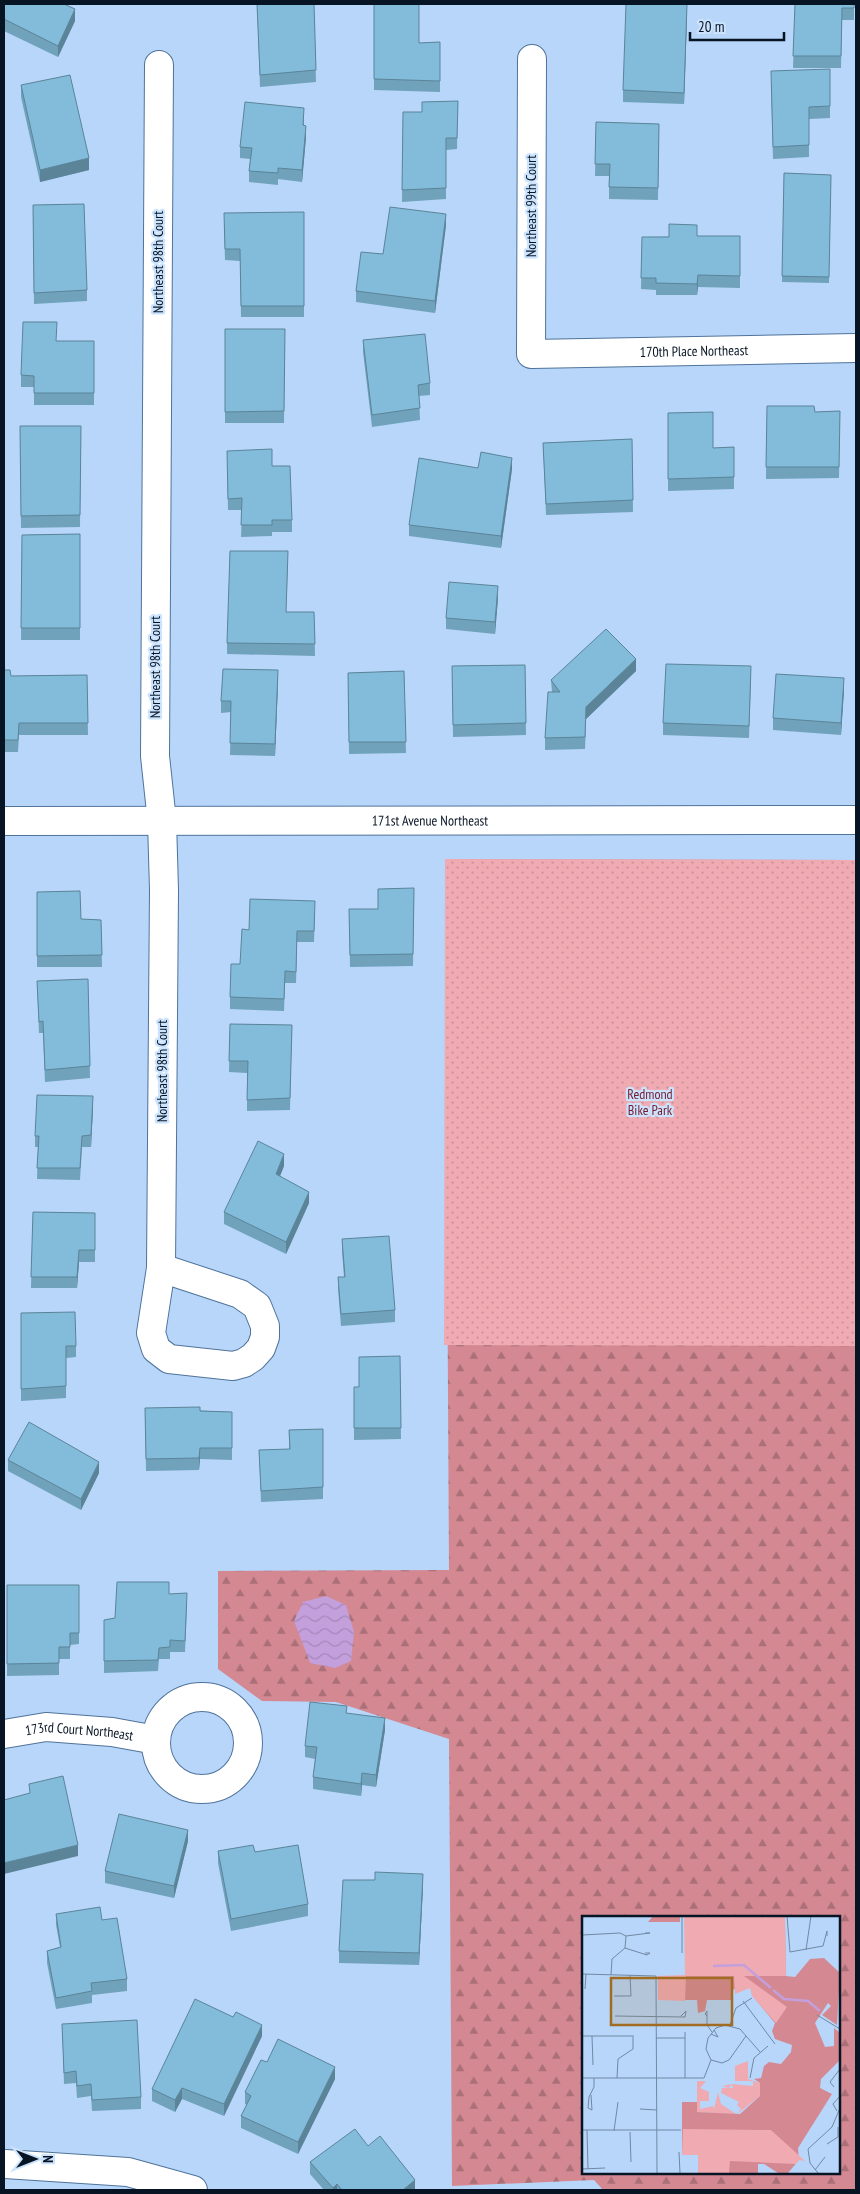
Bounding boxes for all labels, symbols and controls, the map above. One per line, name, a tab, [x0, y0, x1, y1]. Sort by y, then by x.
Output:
scale bar	[690, 10, 784, 42]
text: 20 m	[698, 17, 724, 36]
street label: Northeast 99th Court	[522, 155, 540, 257]
street label: Northeast 98th Court	[149, 211, 167, 313]
street label: 170th Place Northeast	[640, 341, 749, 361]
street label: Northeast 98th Court	[146, 616, 164, 718]
street label: 171st Avenue Northeast	[372, 811, 488, 830]
street label: Northeast 98th Court	[153, 1020, 171, 1122]
park label: Redmond Bike Park	[627, 1085, 673, 1119]
street label: 173rd Court Northeast	[24, 1718, 135, 1745]
inset map	[582, 1916, 840, 2174]
north arrow	[10, 2134, 60, 2184]
text: N	[39, 2155, 57, 2163]

